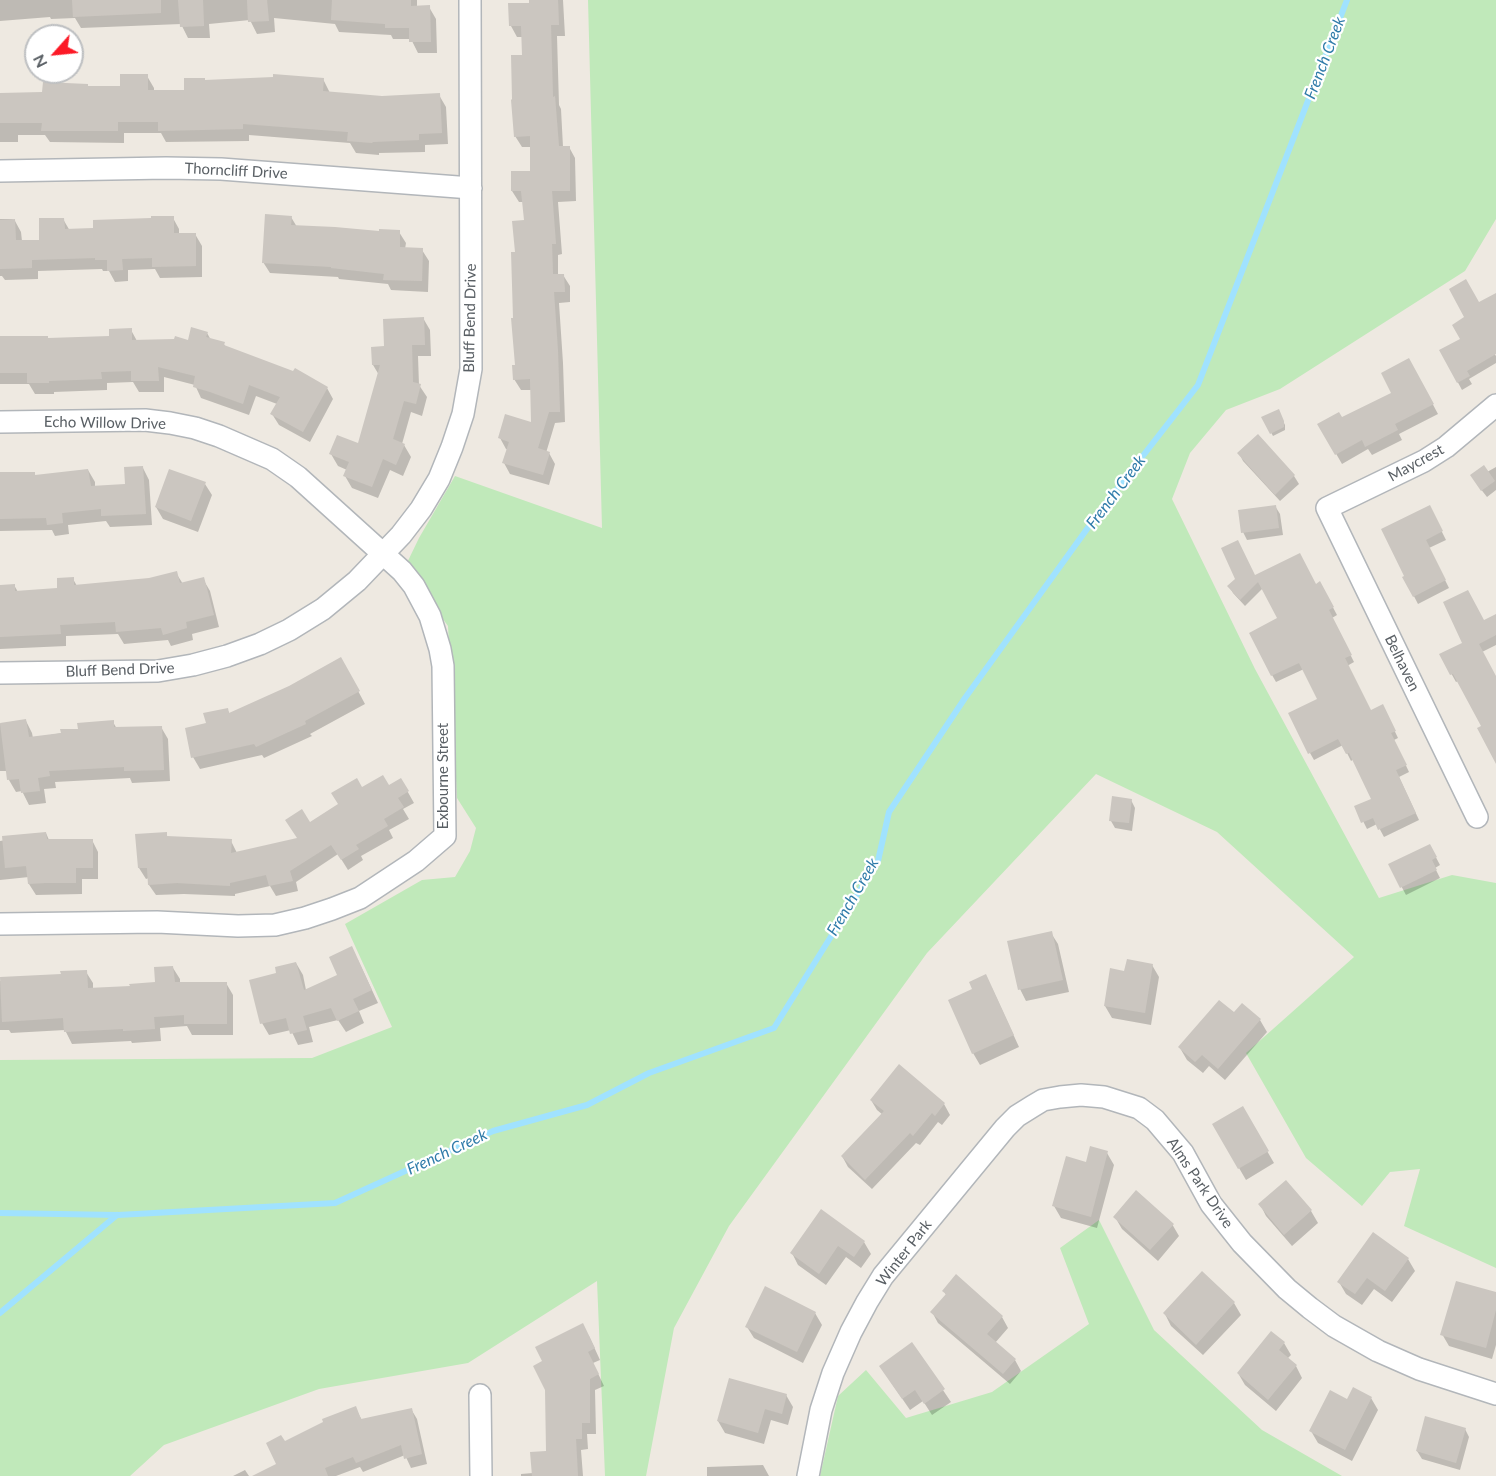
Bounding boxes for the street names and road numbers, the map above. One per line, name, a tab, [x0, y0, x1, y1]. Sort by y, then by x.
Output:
street label: Thorncliff Drive	[184, 159, 288, 183]
street label: Bluff Bend Drive	[460, 263, 480, 373]
street label: Echo Willow Drive	[44, 413, 166, 433]
street label: Maycrest	[1385, 440, 1447, 486]
street label: Belhaven	[1381, 632, 1423, 694]
street label: Bluff Bend Drive	[65, 659, 175, 681]
street label: Exbourne Street	[434, 723, 452, 829]
street label: Alms Park Drive	[1163, 1134, 1237, 1232]
street label: Winter Park	[873, 1216, 935, 1290]

